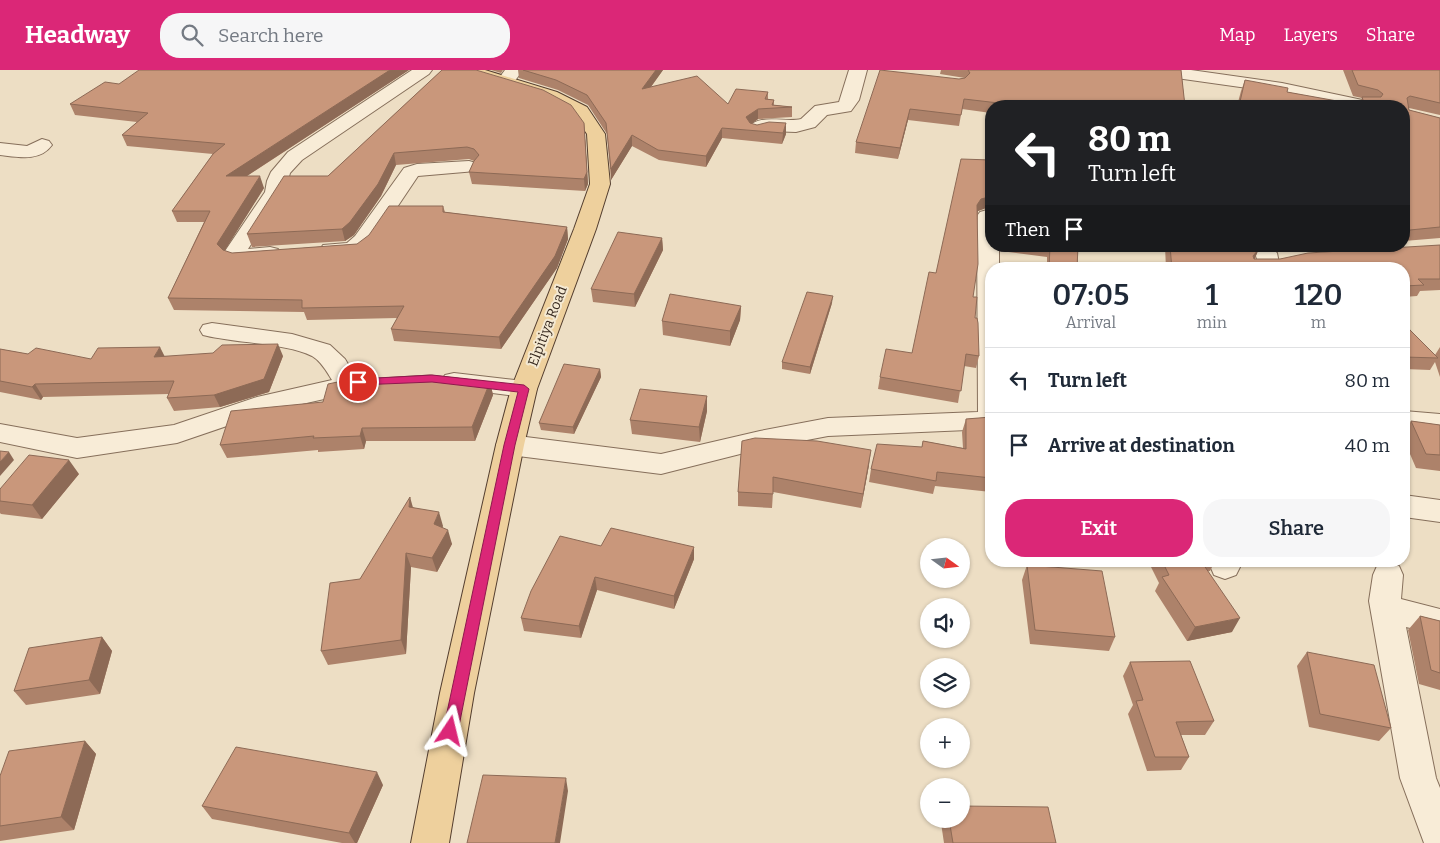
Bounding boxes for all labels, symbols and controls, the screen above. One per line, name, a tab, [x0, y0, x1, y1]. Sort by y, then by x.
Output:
search box	[160, 13, 510, 58]
text: Headway	[25, 21, 130, 49]
icon: search	[178, 21, 206, 49]
text: Search here	[218, 24, 324, 47]
text: Map	[1219, 24, 1255, 46]
text: Layers	[1283, 24, 1338, 46]
text: Share	[1366, 24, 1415, 46]
text: 80 m	[1088, 118, 1171, 160]
icon: left	[1005, 120, 1070, 185]
text: Turn left	[1088, 160, 1176, 187]
icon: arrive	[1060, 215, 1088, 243]
text: Then	[1005, 218, 1050, 241]
text: 07:05	[1052, 277, 1129, 313]
text: 1	[1205, 277, 1218, 313]
text: 120	[1294, 277, 1343, 313]
street label: Elpitiya Road	[524, 284, 571, 369]
text: Arrival	[1065, 313, 1116, 332]
text: min	[1197, 313, 1227, 332]
text: m	[1311, 313, 1326, 332]
pin	[337, 361, 379, 403]
icon: left	[1005, 366, 1033, 394]
icon: arrive	[344, 368, 372, 396]
text: Turn left	[1048, 369, 1127, 392]
text: 80 m	[1344, 369, 1390, 392]
icon: arrive	[1005, 431, 1033, 459]
text: Arrive at destination	[1048, 434, 1235, 457]
text: 40 m	[1345, 434, 1390, 457]
button: Exit	[1005, 499, 1193, 557]
button: Share	[1203, 499, 1390, 557]
north arrow	[920, 538, 970, 588]
map controls	[920, 538, 970, 828]
button: sound	[920, 598, 970, 648]
button: layers	[920, 658, 970, 708]
position arrow	[423, 704, 475, 756]
button: +	[920, 718, 970, 768]
button: −	[920, 778, 970, 828]

